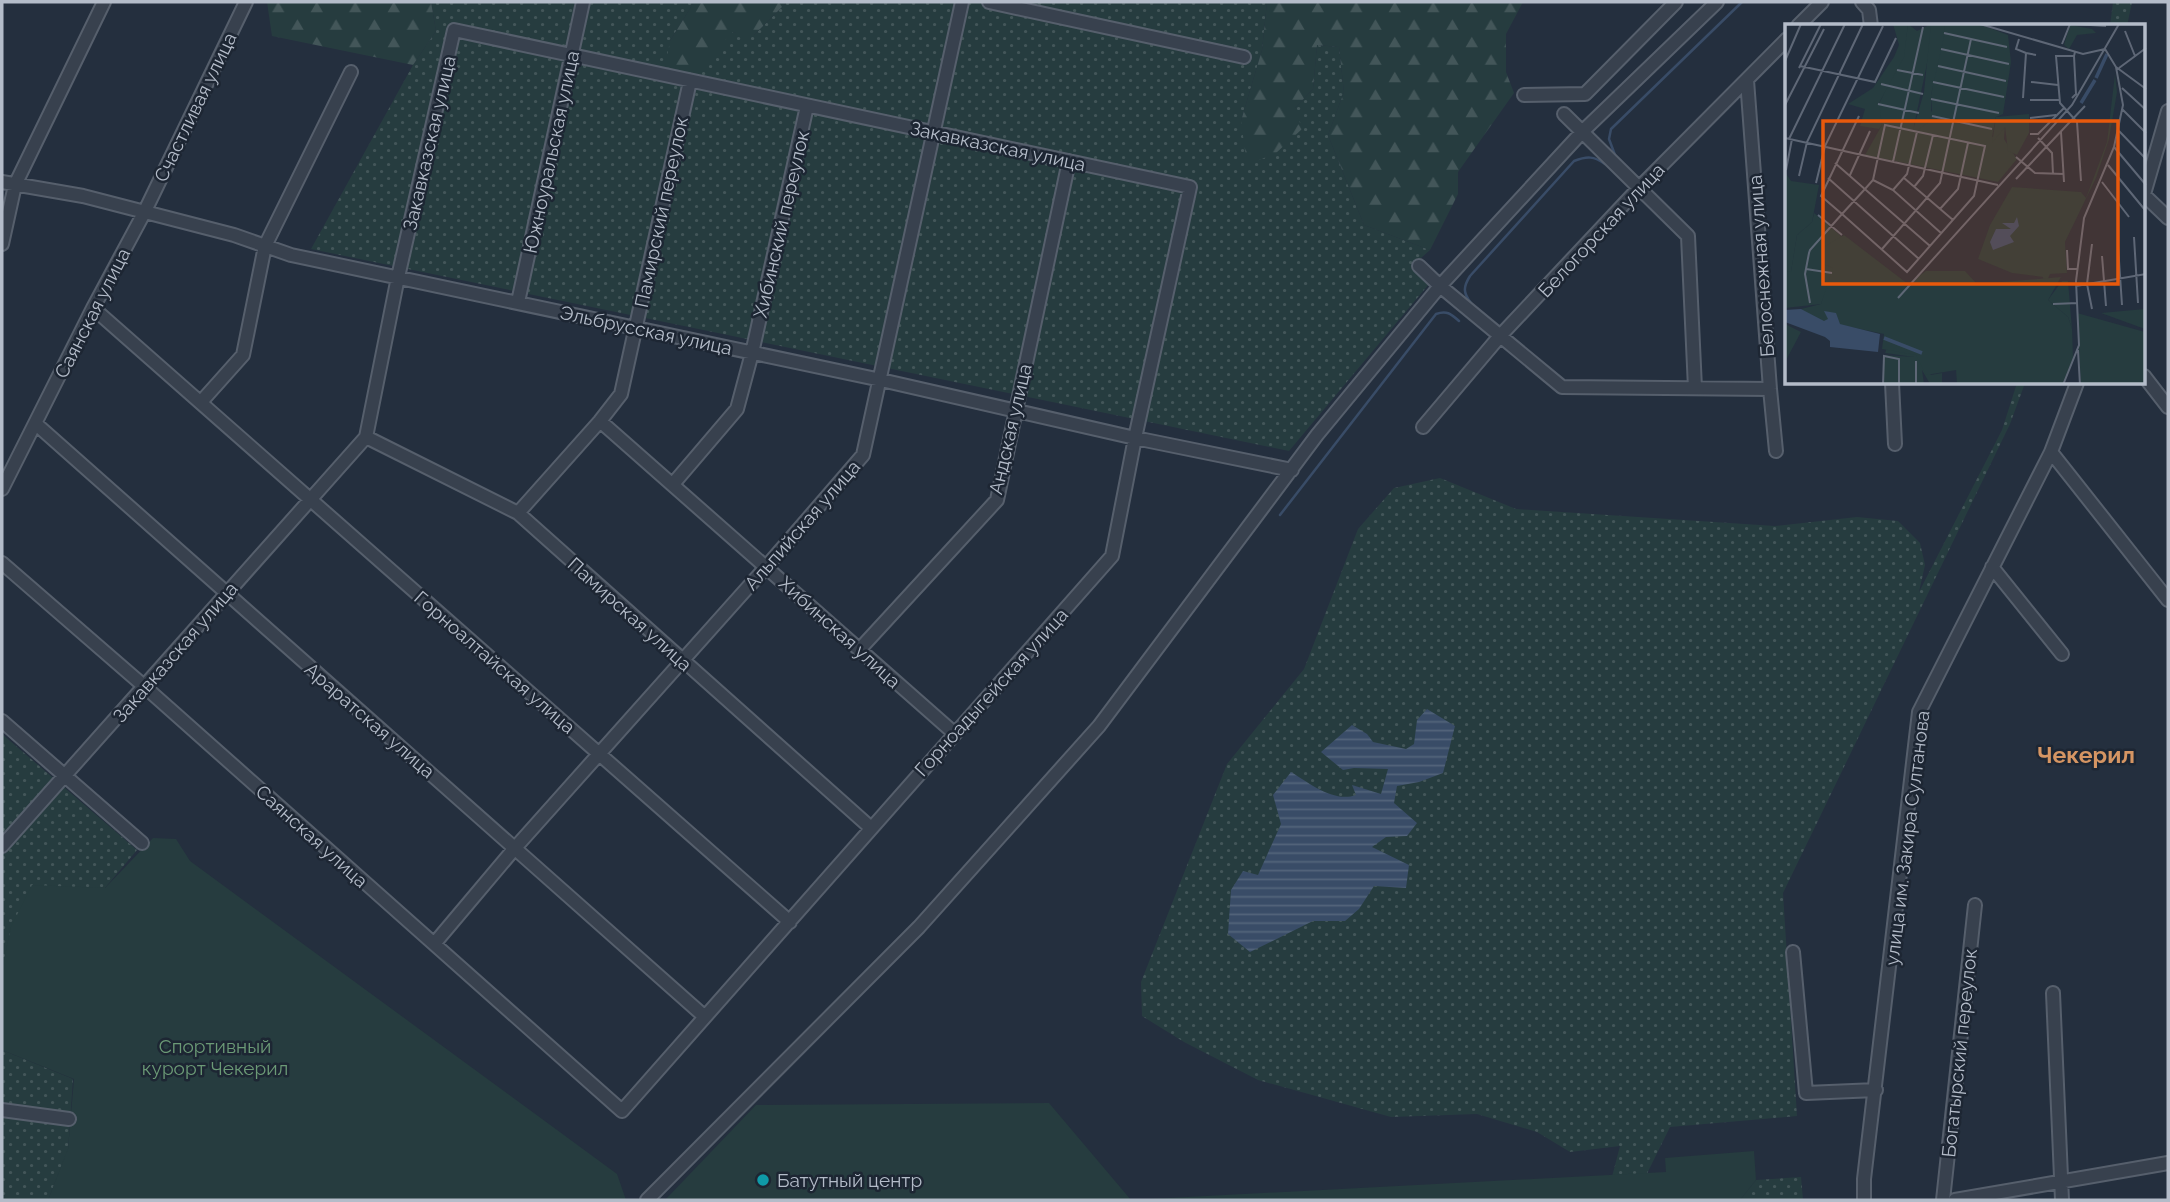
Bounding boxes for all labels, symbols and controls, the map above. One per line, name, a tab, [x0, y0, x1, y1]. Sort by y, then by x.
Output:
inset map	[1785, 24, 2146, 385]
street label: Счастливая улица	[149, 29, 241, 185]
street label: Южноуральская улица	[519, 49, 583, 255]
street label: Закавказская улица	[398, 54, 460, 232]
street label: Памирский переулок	[630, 114, 692, 310]
street label: Закавказская улица	[908, 117, 1088, 175]
street label: Хибинский переулок	[749, 128, 813, 320]
street label: Белогорская улица	[1533, 159, 1669, 301]
street label: Белоснежная улица	[1744, 174, 1778, 358]
street label: Саянская улица	[50, 244, 134, 382]
street label: Эльбрусская улица	[558, 301, 734, 359]
street label: Андская улица	[984, 361, 1036, 497]
street label: Альпийская улица	[740, 456, 864, 594]
street label: Памирская улица	[564, 553, 696, 675]
street label: Хибинская улица	[775, 572, 905, 692]
street label: Закавказская улица	[108, 577, 242, 727]
street label: Горноалтайская улица	[410, 586, 580, 738]
street label: Горноадыгейская улица	[910, 604, 1072, 780]
street label: Араратская улица	[301, 658, 439, 782]
street label: улица им. Закира Султанова	[1880, 709, 1934, 967]
district label: Чекерил	[2037, 741, 2135, 768]
street label: Саянская улица	[252, 780, 372, 892]
street label: Богатырский переулок	[1937, 947, 1981, 1158]
park label: Спортивный курорт Чекерил	[142, 1035, 288, 1079]
place label: Батутный центр	[777, 1169, 922, 1191]
marker: Батутный центр	[755, 1172, 771, 1188]

